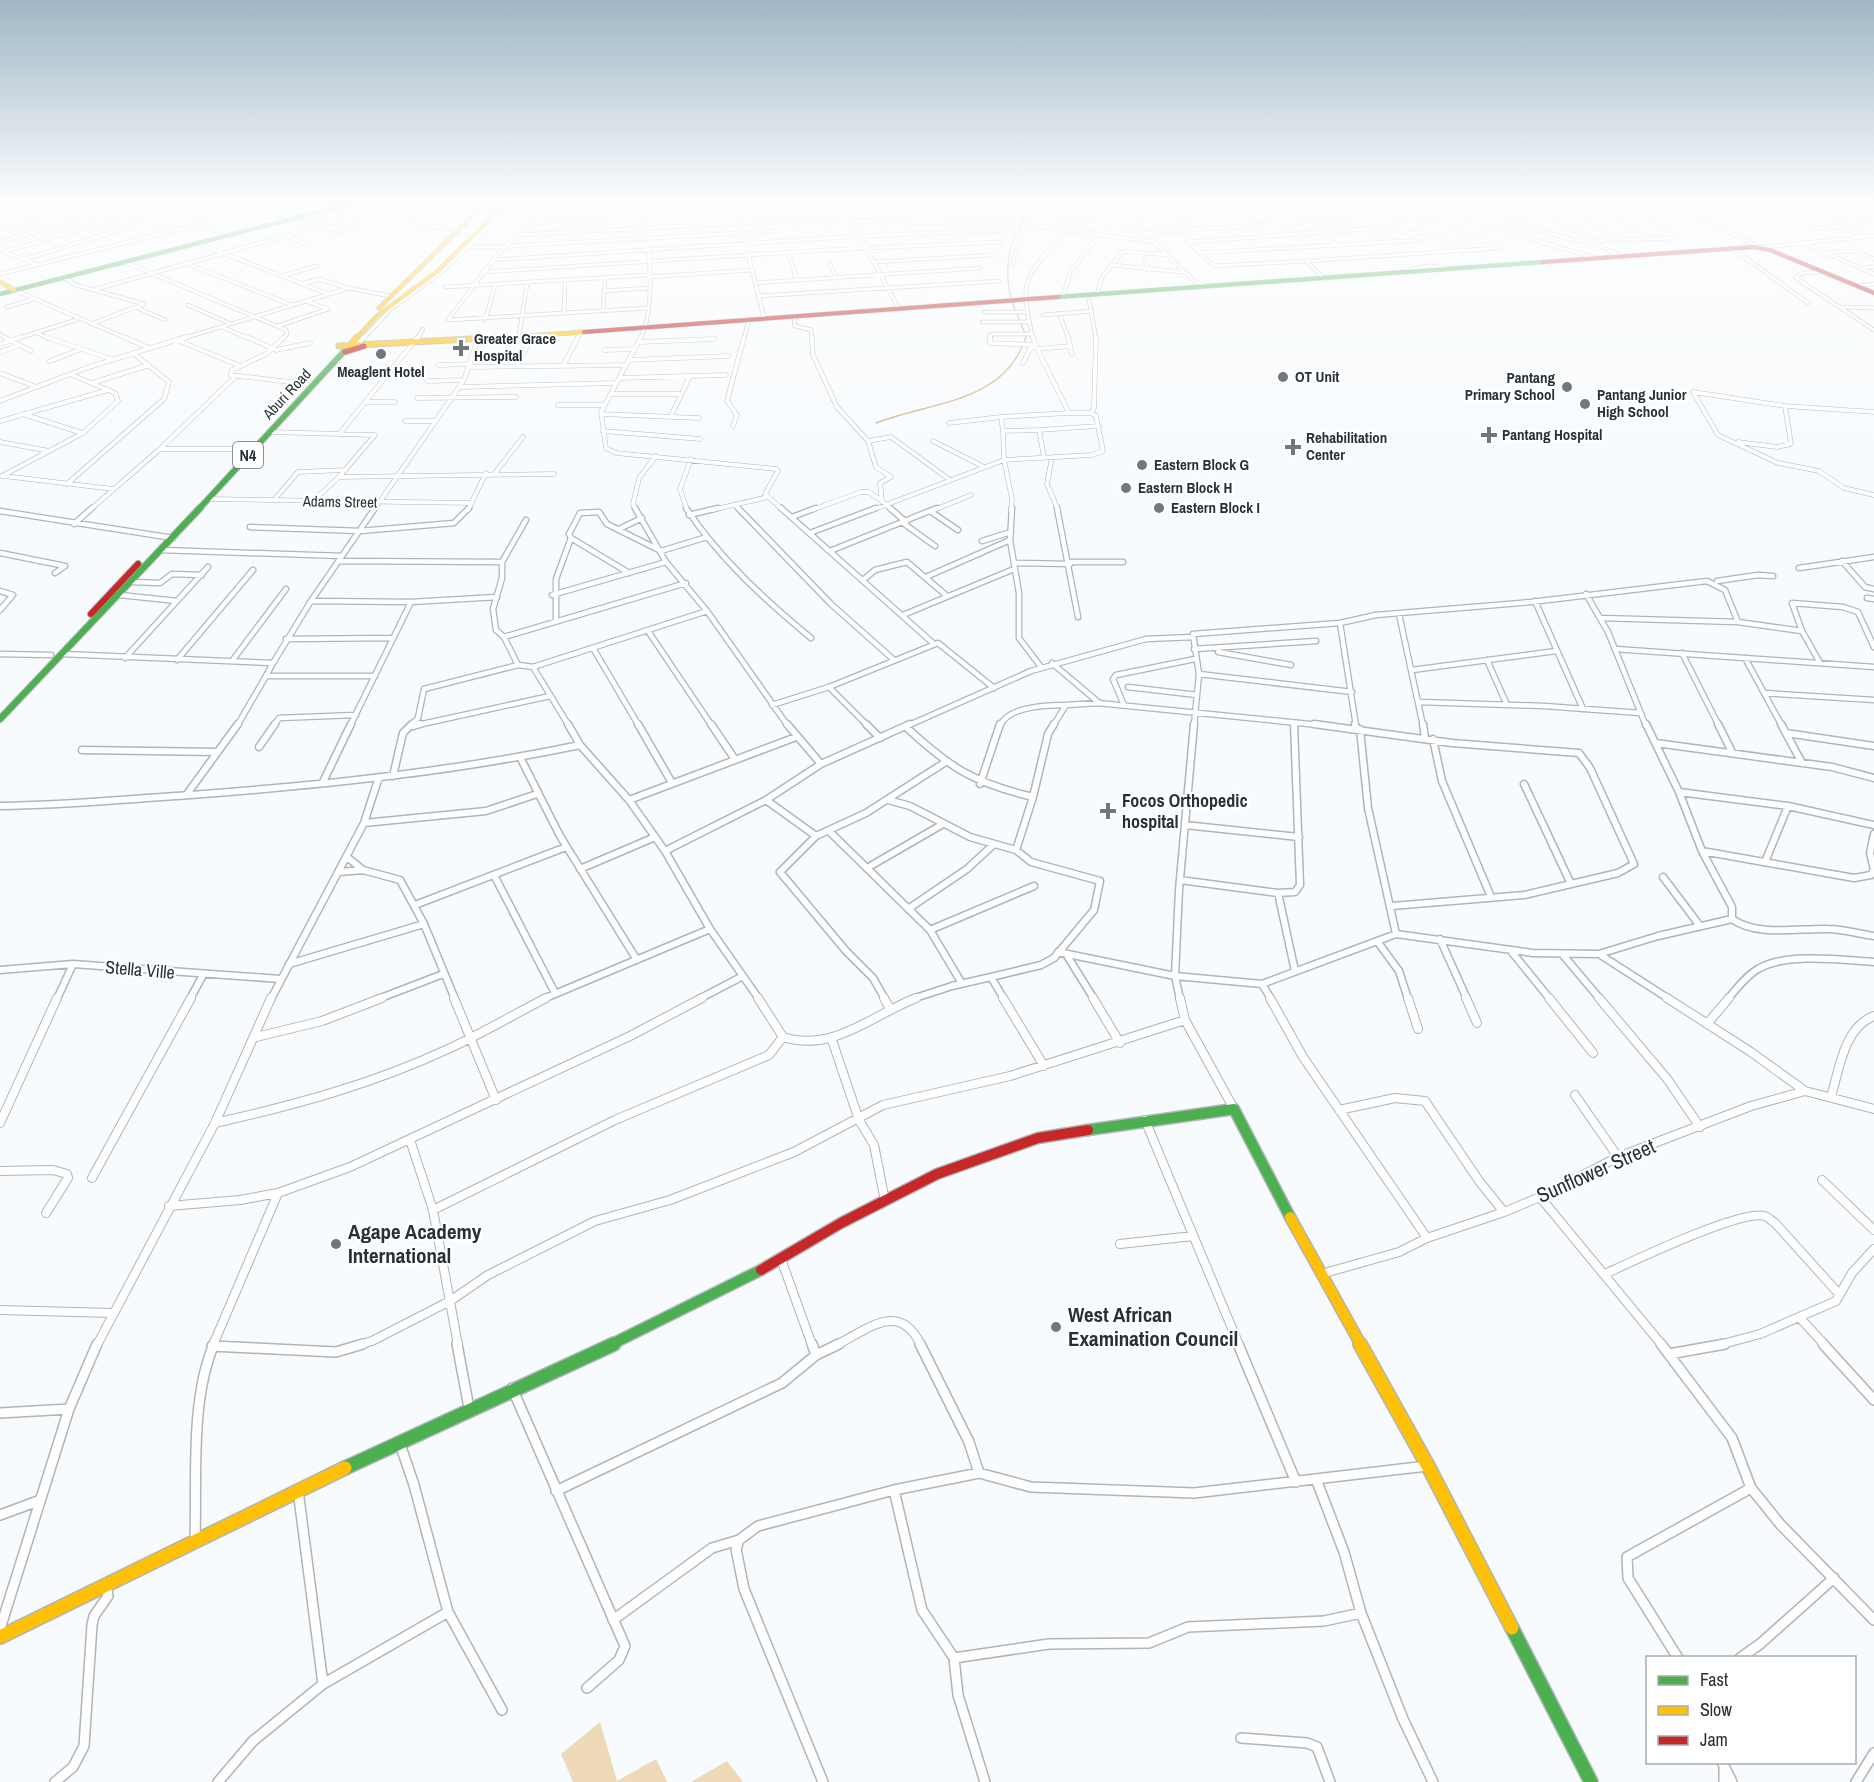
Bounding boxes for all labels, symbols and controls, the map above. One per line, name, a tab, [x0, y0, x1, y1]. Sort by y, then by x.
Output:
place label: Greater Grace Hospital	[474, 328, 556, 366]
marker: Greater Grace Hospital	[452, 339, 470, 357]
marker: Meaglent Hotel	[374, 347, 388, 361]
place label: Meaglent Hotel	[337, 361, 425, 382]
street label: Aburi Road	[257, 364, 316, 424]
place label: OT Unit	[1295, 366, 1339, 387]
place label: Pantang Primary School	[1465, 367, 1555, 405]
marker: OT Unit	[1276, 370, 1290, 384]
marker: Pantang Primary School	[1560, 380, 1574, 394]
place label: Pantang Junior High School	[1597, 384, 1687, 422]
marker: Pantang Junior High School	[1578, 397, 1592, 411]
place label: Pantang Hospital	[1502, 424, 1602, 445]
marker: Pantang Hospital	[1480, 426, 1498, 444]
place label: Rehabilitation Center	[1306, 427, 1387, 465]
marker: Rehabilitation Center	[1284, 438, 1302, 456]
road number: N4	[233, 442, 263, 468]
place label: Eastern Block G	[1154, 454, 1249, 475]
marker: Eastern Block G	[1135, 458, 1149, 472]
place label: Eastern Block H	[1138, 477, 1232, 498]
marker: Eastern Block H	[1119, 481, 1133, 495]
street label: Adams Street	[302, 490, 378, 513]
place label: Eastern Block I	[1171, 497, 1260, 518]
marker: Eastern Block I	[1152, 501, 1166, 515]
place label: Focos Orthopedic hospital	[1122, 788, 1248, 834]
marker: Focos Orthopedic hospital	[1099, 802, 1117, 820]
street label: Stella Ville	[104, 954, 176, 985]
street label: Sunflower Street	[1532, 1131, 1660, 1210]
place label: Agape Academy International	[348, 1217, 482, 1270]
marker: Agape Academy International	[329, 1237, 343, 1251]
place label: West African Examination Council	[1068, 1300, 1238, 1353]
marker: West African Examination Council	[1049, 1320, 1063, 1334]
legend	[1646, 1656, 1856, 1764]
text: Fast	[1700, 1667, 1728, 1692]
text: Slow	[1700, 1697, 1732, 1722]
text: Jam	[1700, 1727, 1728, 1752]

